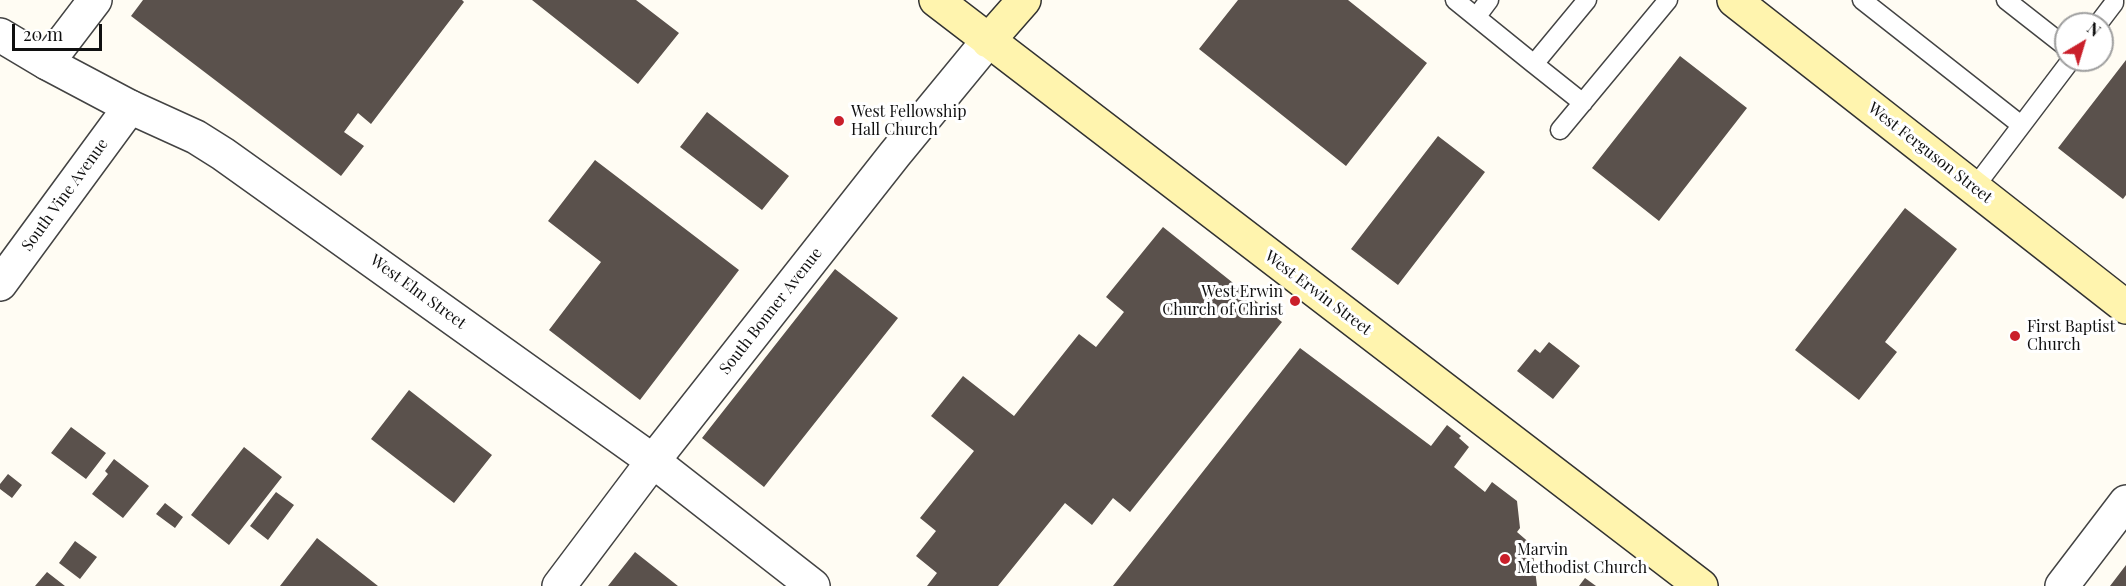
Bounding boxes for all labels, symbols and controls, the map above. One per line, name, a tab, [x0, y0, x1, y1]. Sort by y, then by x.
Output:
scale bar	[15, 12, 105, 50]
north arrow	[2054, 12, 2114, 72]
text: N	[2083, 17, 2105, 41]
text: 20 m	[23, 22, 63, 46]
street label: West Ferguson Street	[1864, 99, 1996, 207]
place label: West Fellowship Hall Church	[851, 102, 966, 140]
marker: West Fellowship Hall Church	[832, 114, 846, 128]
street label: South Vine Avenue	[18, 135, 112, 255]
street label: South Bonner Avenue	[716, 244, 826, 378]
street label: West Erwin Street	[1261, 247, 1375, 339]
street label: West Elm Street	[366, 251, 470, 333]
place label: West Erwin Church of Christ	[1162, 282, 1283, 320]
marker: West Erwin Church of Christ	[1288, 294, 1302, 308]
place label: First Baptist Church	[2027, 317, 2115, 355]
marker: First Baptist Church	[2008, 329, 2022, 343]
place label: Marvin Methodist Church	[1517, 540, 1647, 578]
marker: Marvin Methodist Church	[1498, 552, 1512, 566]

